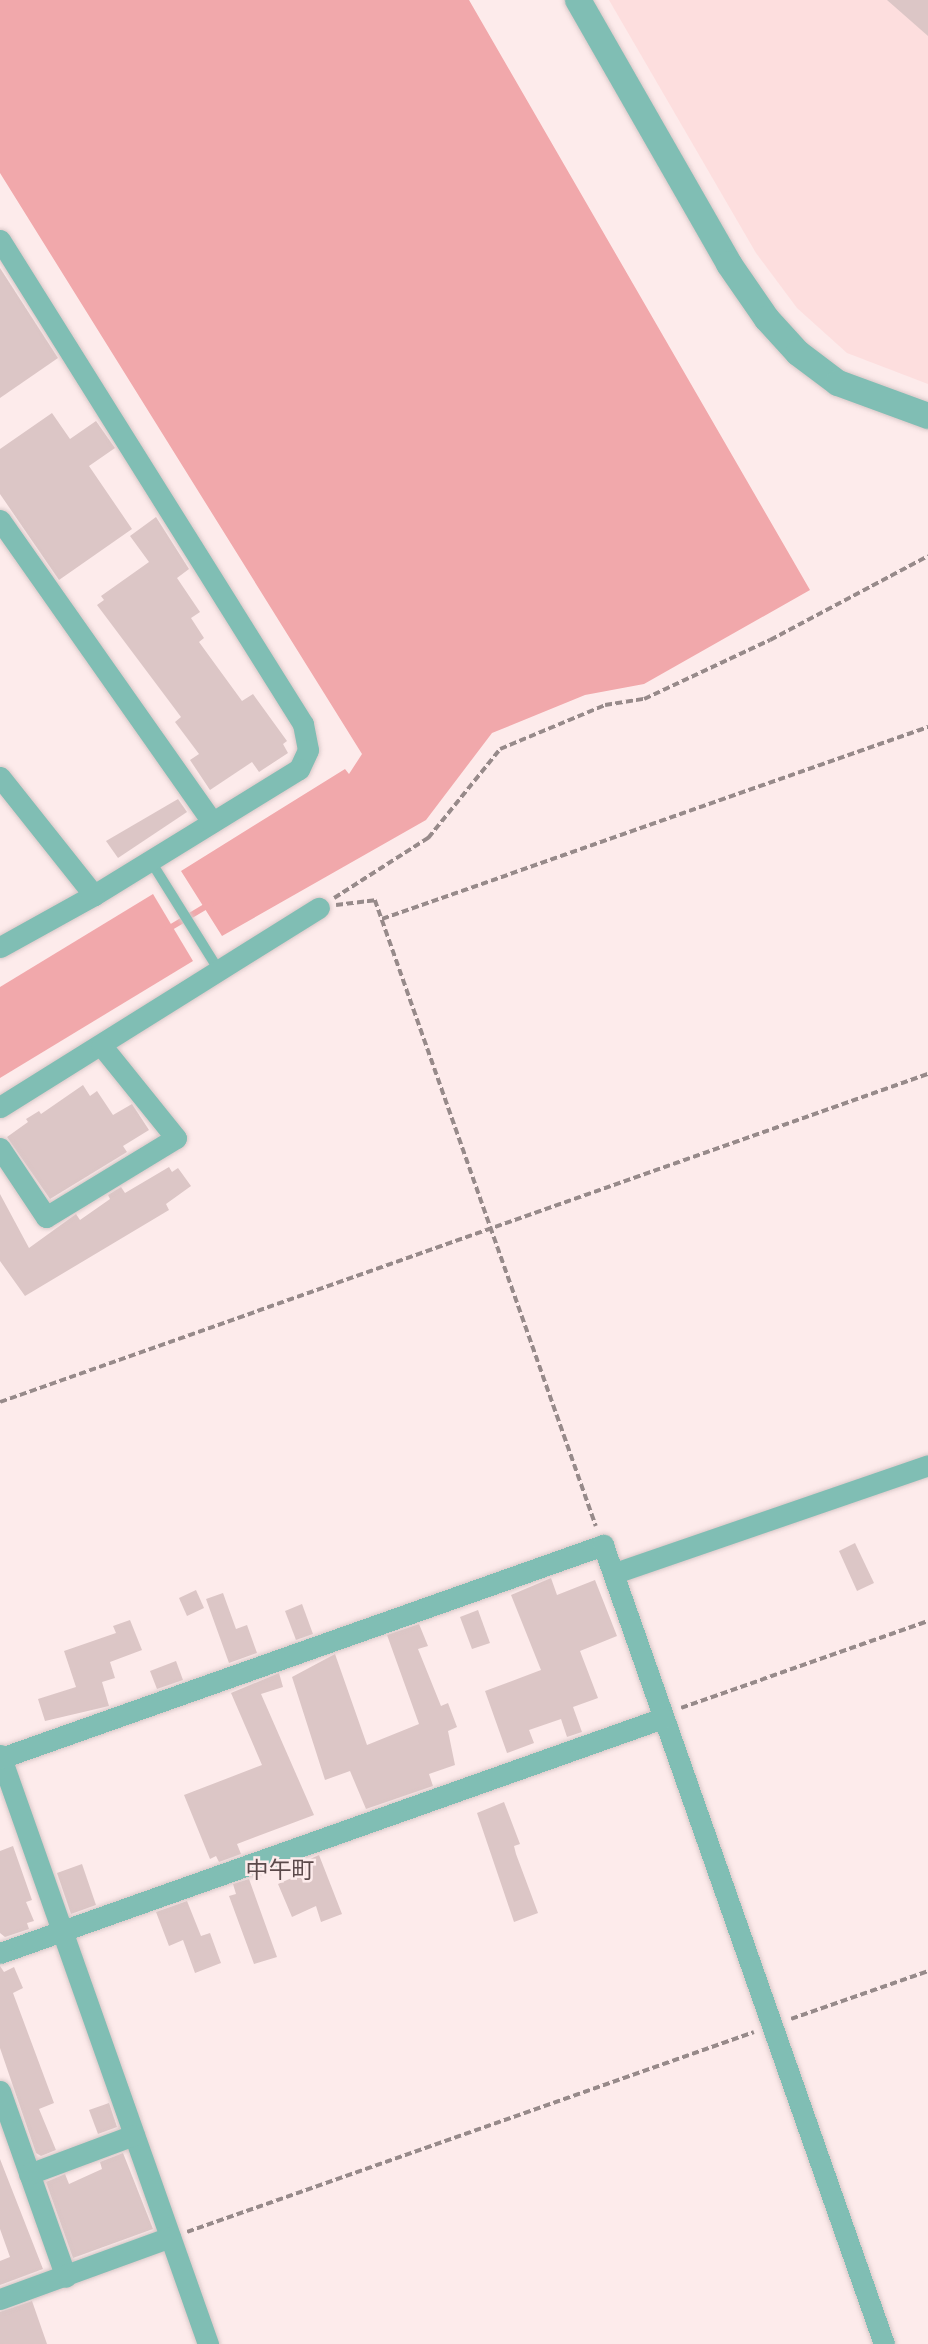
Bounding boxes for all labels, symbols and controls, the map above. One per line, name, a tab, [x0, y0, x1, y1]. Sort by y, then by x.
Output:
district label: 中午町	[246, 1855, 314, 1883]

